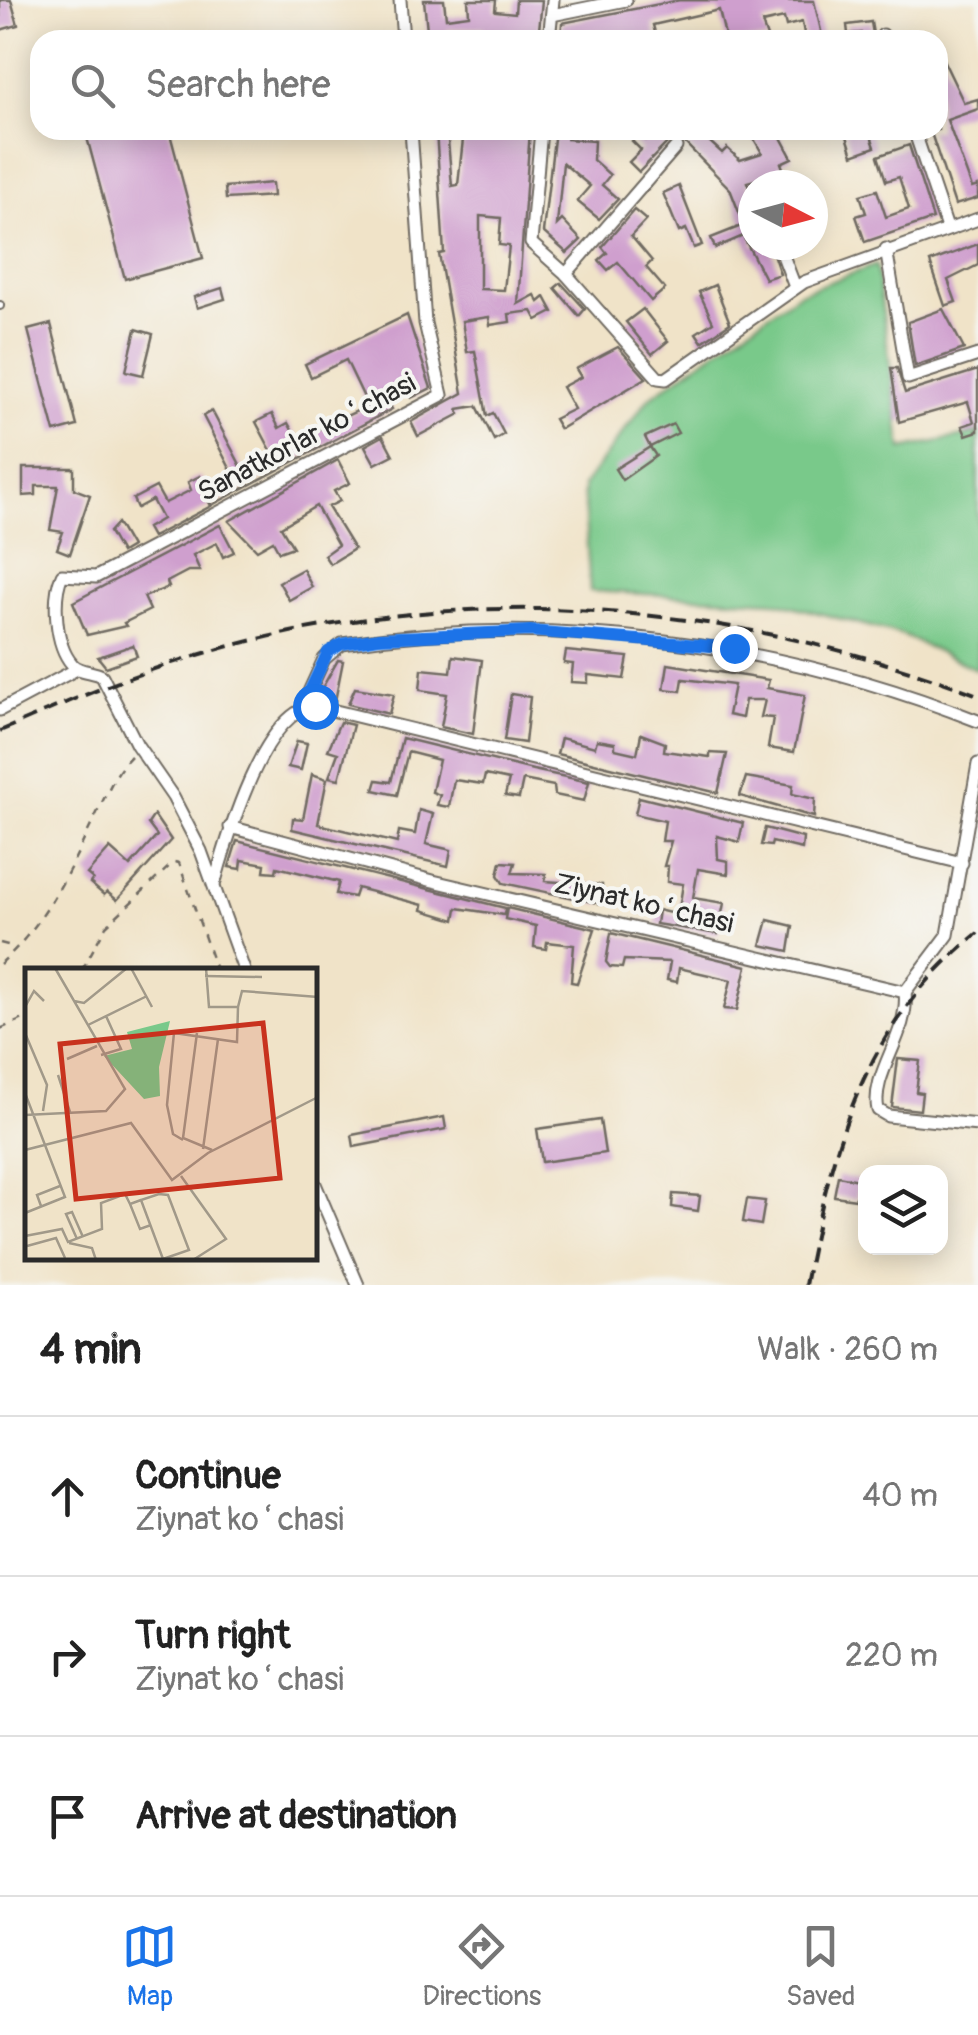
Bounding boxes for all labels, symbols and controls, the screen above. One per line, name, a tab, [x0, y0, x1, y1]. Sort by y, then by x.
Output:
search box	[30, 30, 948, 140]
icon: search	[65, 58, 120, 113]
text: Search here	[145, 61, 331, 109]
north arrow	[738, 170, 828, 260]
street label: Sanatkorlar koʻchasi	[192, 366, 422, 510]
route end	[712, 626, 758, 672]
route start	[293, 684, 339, 730]
street label: Ziynat koʻchasi	[551, 866, 737, 942]
inset map	[25, 968, 318, 1260]
map controls	[858, 1165, 948, 1255]
button: layers	[858, 1165, 948, 1255]
text: 4 min	[40, 1324, 142, 1376]
text: Walk · 260 m	[757, 1330, 938, 1370]
text: Continue	[135, 1452, 281, 1500]
icon: ahead	[40, 1469, 95, 1524]
text: 40 m	[862, 1476, 938, 1516]
text: Ziynat koʻchasi	[135, 1500, 344, 1540]
text: Turn right	[135, 1612, 290, 1660]
icon: right	[40, 1629, 95, 1684]
text: 220 m	[845, 1636, 938, 1676]
text: Ziynat koʻchasi	[135, 1660, 344, 1700]
icon: arrive	[40, 1789, 95, 1844]
text: Arrive at destination	[135, 1792, 457, 1840]
tab: Map	[122, 1919, 177, 2014]
tab: Directions	[422, 1919, 541, 2014]
tab: Saved	[786, 1919, 856, 2014]

